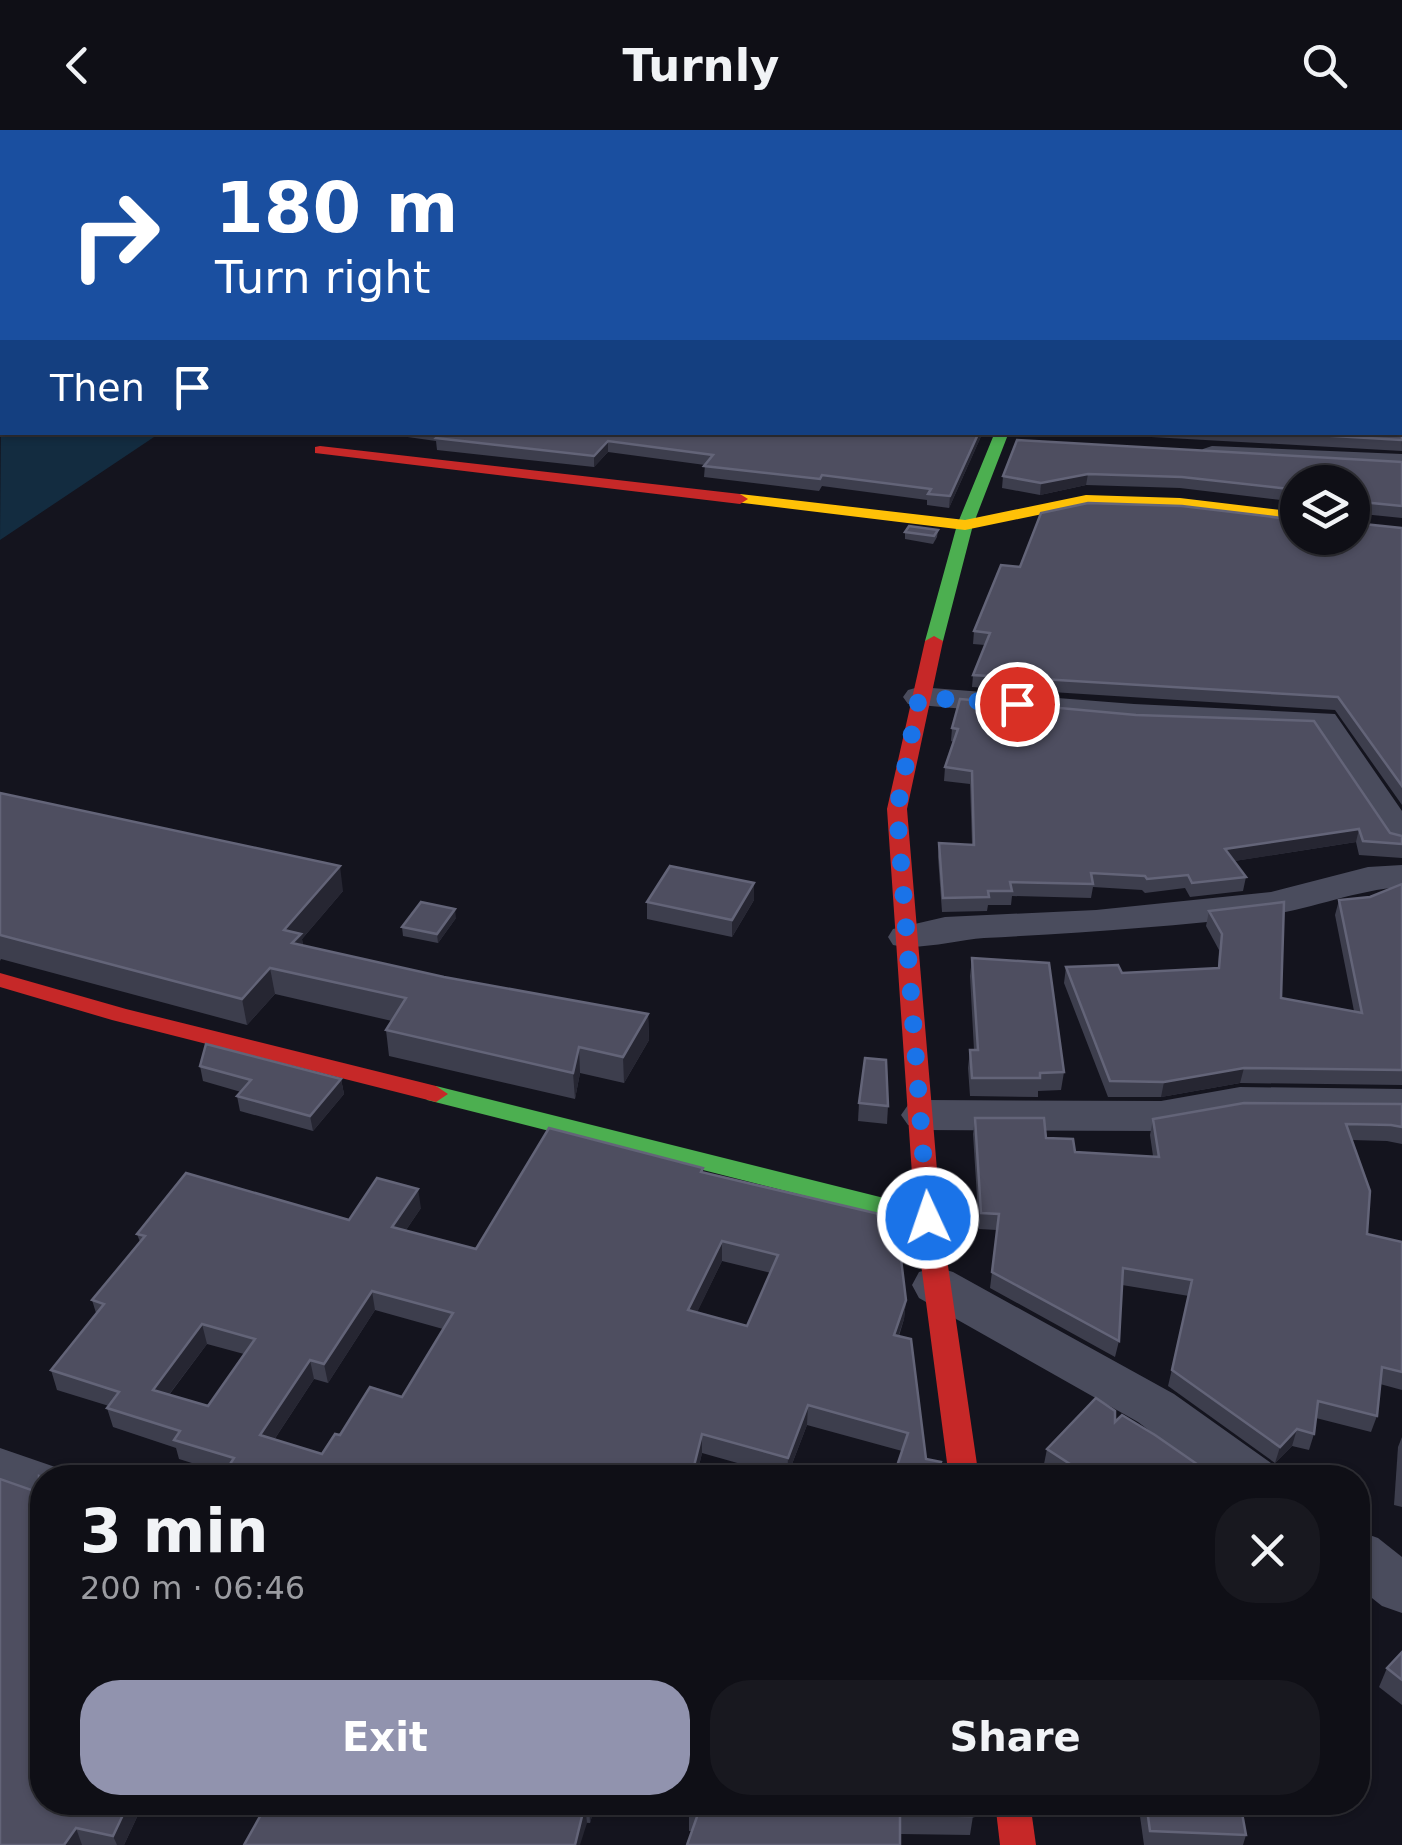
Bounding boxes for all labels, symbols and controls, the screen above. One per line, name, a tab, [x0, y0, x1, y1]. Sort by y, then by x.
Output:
icon: back	[50, 38, 105, 93]
icon: search	[1297, 38, 1352, 93]
text: Turnly	[623, 39, 779, 92]
text: 180 m	[215, 167, 458, 249]
icon: right	[50, 170, 180, 300]
text: Turn right	[215, 251, 430, 304]
icon: arrive	[165, 360, 220, 415]
text: Then	[50, 366, 145, 410]
map controls	[1280, 465, 1370, 555]
button: layers	[1280, 465, 1370, 555]
pin	[975, 662, 1060, 747]
icon: arrive	[990, 677, 1045, 732]
position arrow	[876, 1166, 980, 1270]
text: 3 min	[80, 1496, 268, 1566]
button: close	[1215, 1498, 1320, 1603]
text: 200 m · 06:46	[80, 1569, 305, 1607]
button: Exit	[80, 1680, 690, 1795]
button: Share	[710, 1680, 1320, 1795]

